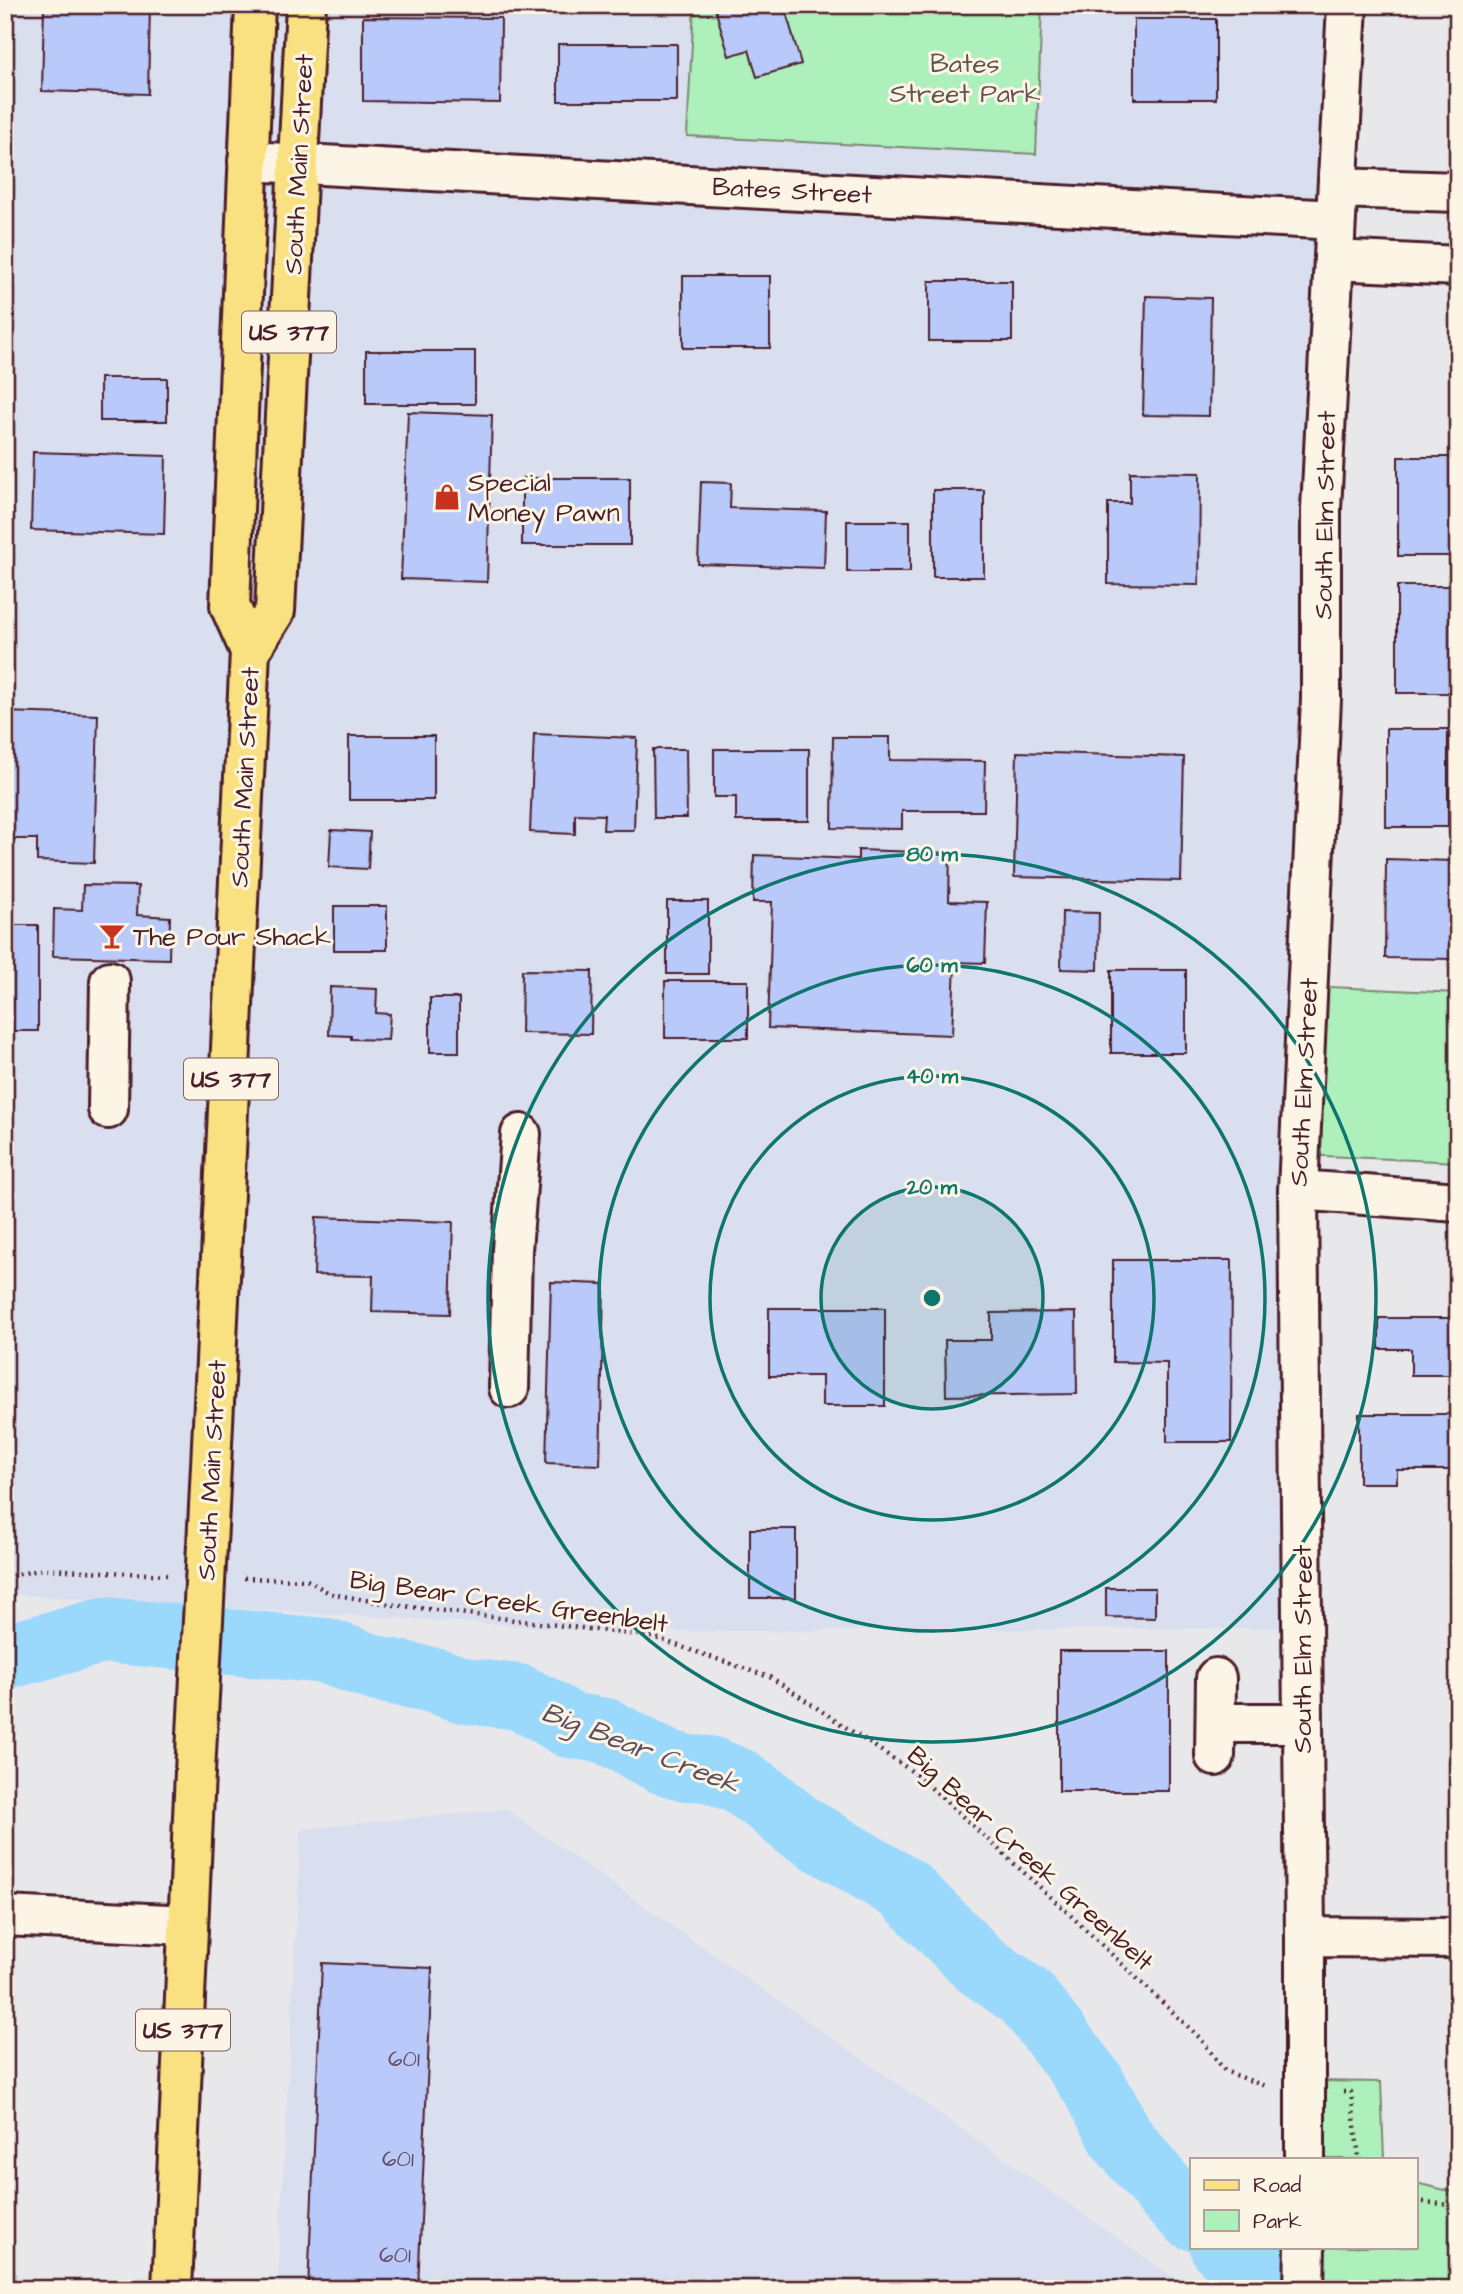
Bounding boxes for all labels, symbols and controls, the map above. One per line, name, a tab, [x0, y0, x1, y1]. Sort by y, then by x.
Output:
park label: Bates Street Park	[890, 46, 1040, 112]
street label: South Main Street	[275, 52, 323, 275]
street label: Bates Street	[711, 169, 873, 213]
road number: US 377	[242, 312, 336, 352]
street label: South Elm Street	[1305, 410, 1345, 620]
place label: Special Money Pawn	[468, 465, 620, 533]
shop icon: Special Money Pawn	[432, 482, 462, 512]
street label: South Main Street	[221, 665, 269, 888]
text: 80 m	[906, 840, 958, 869]
place label: The Pour Shack	[133, 919, 331, 955]
bar icon: The Pour Shack	[97, 921, 127, 951]
text: 60 m	[906, 951, 958, 980]
street label: South Elm Street	[1281, 976, 1327, 1187]
road number: US 377	[184, 1058, 278, 1100]
text: 40 m	[906, 1062, 959, 1091]
text: 20 m	[906, 1173, 958, 1202]
centre of rings	[920, 1286, 944, 1310]
street label: South Main Street	[188, 1358, 236, 1581]
street label: South Elm Street	[1285, 1544, 1321, 1753]
street label: Big Bear Creek Greenbelt	[347, 1562, 671, 1644]
water label: Big Bear Creek	[536, 1693, 746, 1805]
street label: Big Bear Creek Greenbelt	[898, 1738, 1162, 1981]
road number: US 377	[136, 2010, 230, 2050]
house number: 601	[388, 2043, 420, 2075]
house number: 601	[382, 2143, 414, 2175]
legend	[1190, 2158, 1418, 2248]
text: Road	[1253, 2171, 1301, 2200]
text: Park	[1253, 2207, 1302, 2236]
house number: 601	[379, 2239, 411, 2271]

